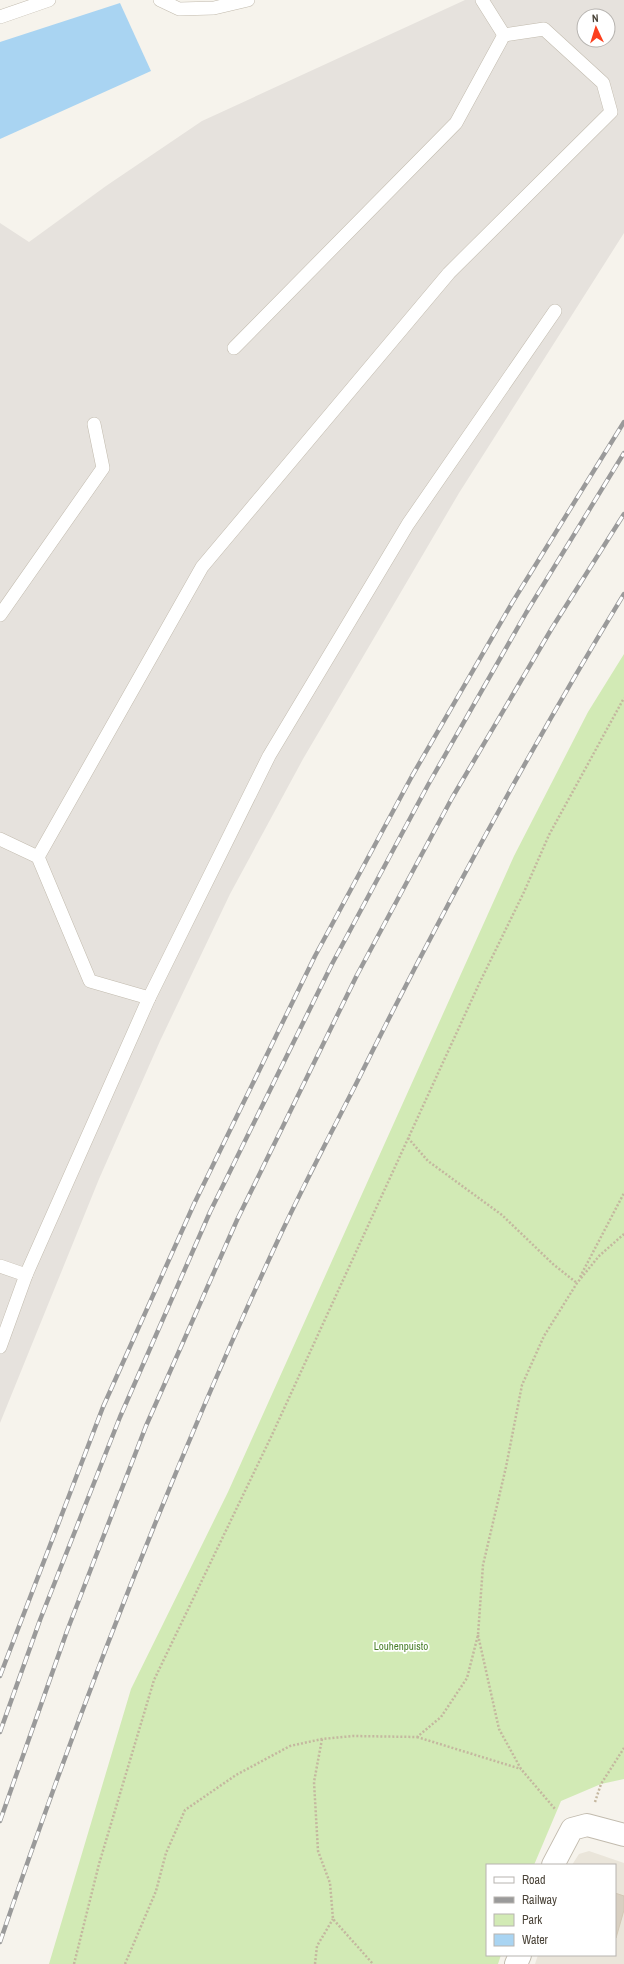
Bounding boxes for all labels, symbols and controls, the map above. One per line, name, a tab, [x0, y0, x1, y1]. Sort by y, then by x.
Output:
north arrow	[576, 8, 616, 48]
text: N	[592, 11, 599, 25]
park label: Louhenpuisto	[374, 1639, 428, 1653]
legend	[486, 1864, 616, 1956]
text: Road	[522, 1872, 546, 1888]
text: Railway	[522, 1892, 557, 1908]
text: Park	[522, 1912, 542, 1928]
text: Water	[522, 1932, 549, 1948]

